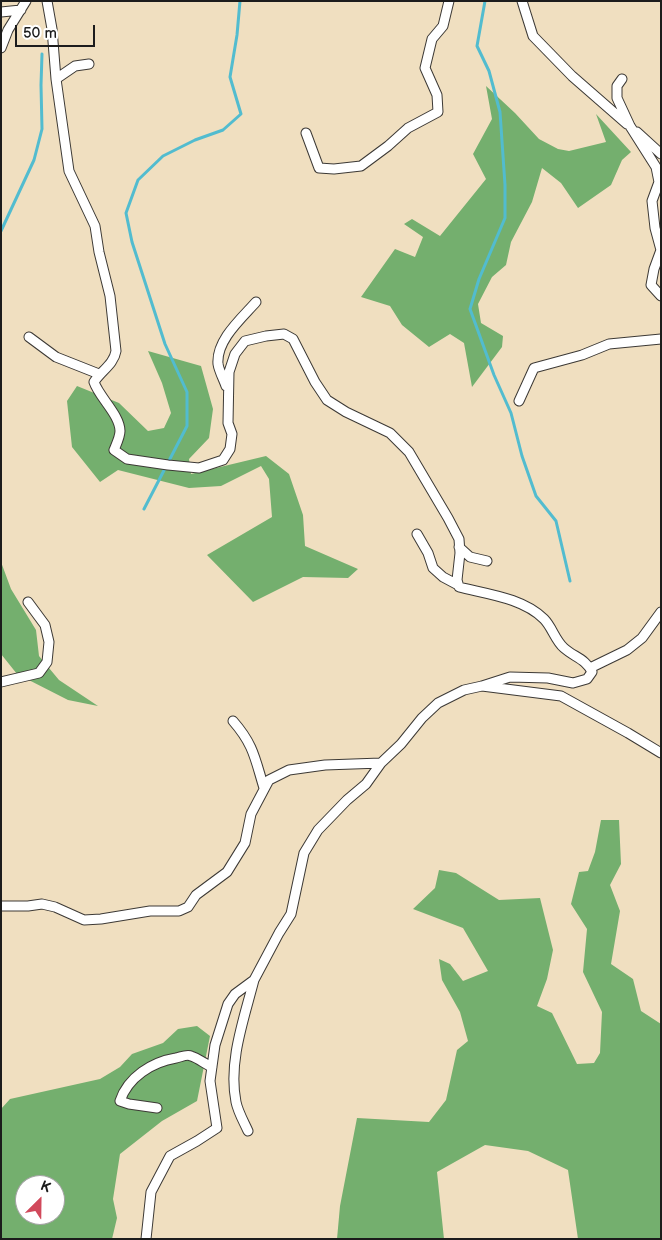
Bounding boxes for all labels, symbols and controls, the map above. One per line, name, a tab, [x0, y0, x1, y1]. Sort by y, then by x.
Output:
scale bar	[18, 15, 98, 47]
text: 50 m	[23, 24, 57, 43]
north arrow	[15, 1175, 65, 1225]
text: K	[38, 1177, 53, 1196]

